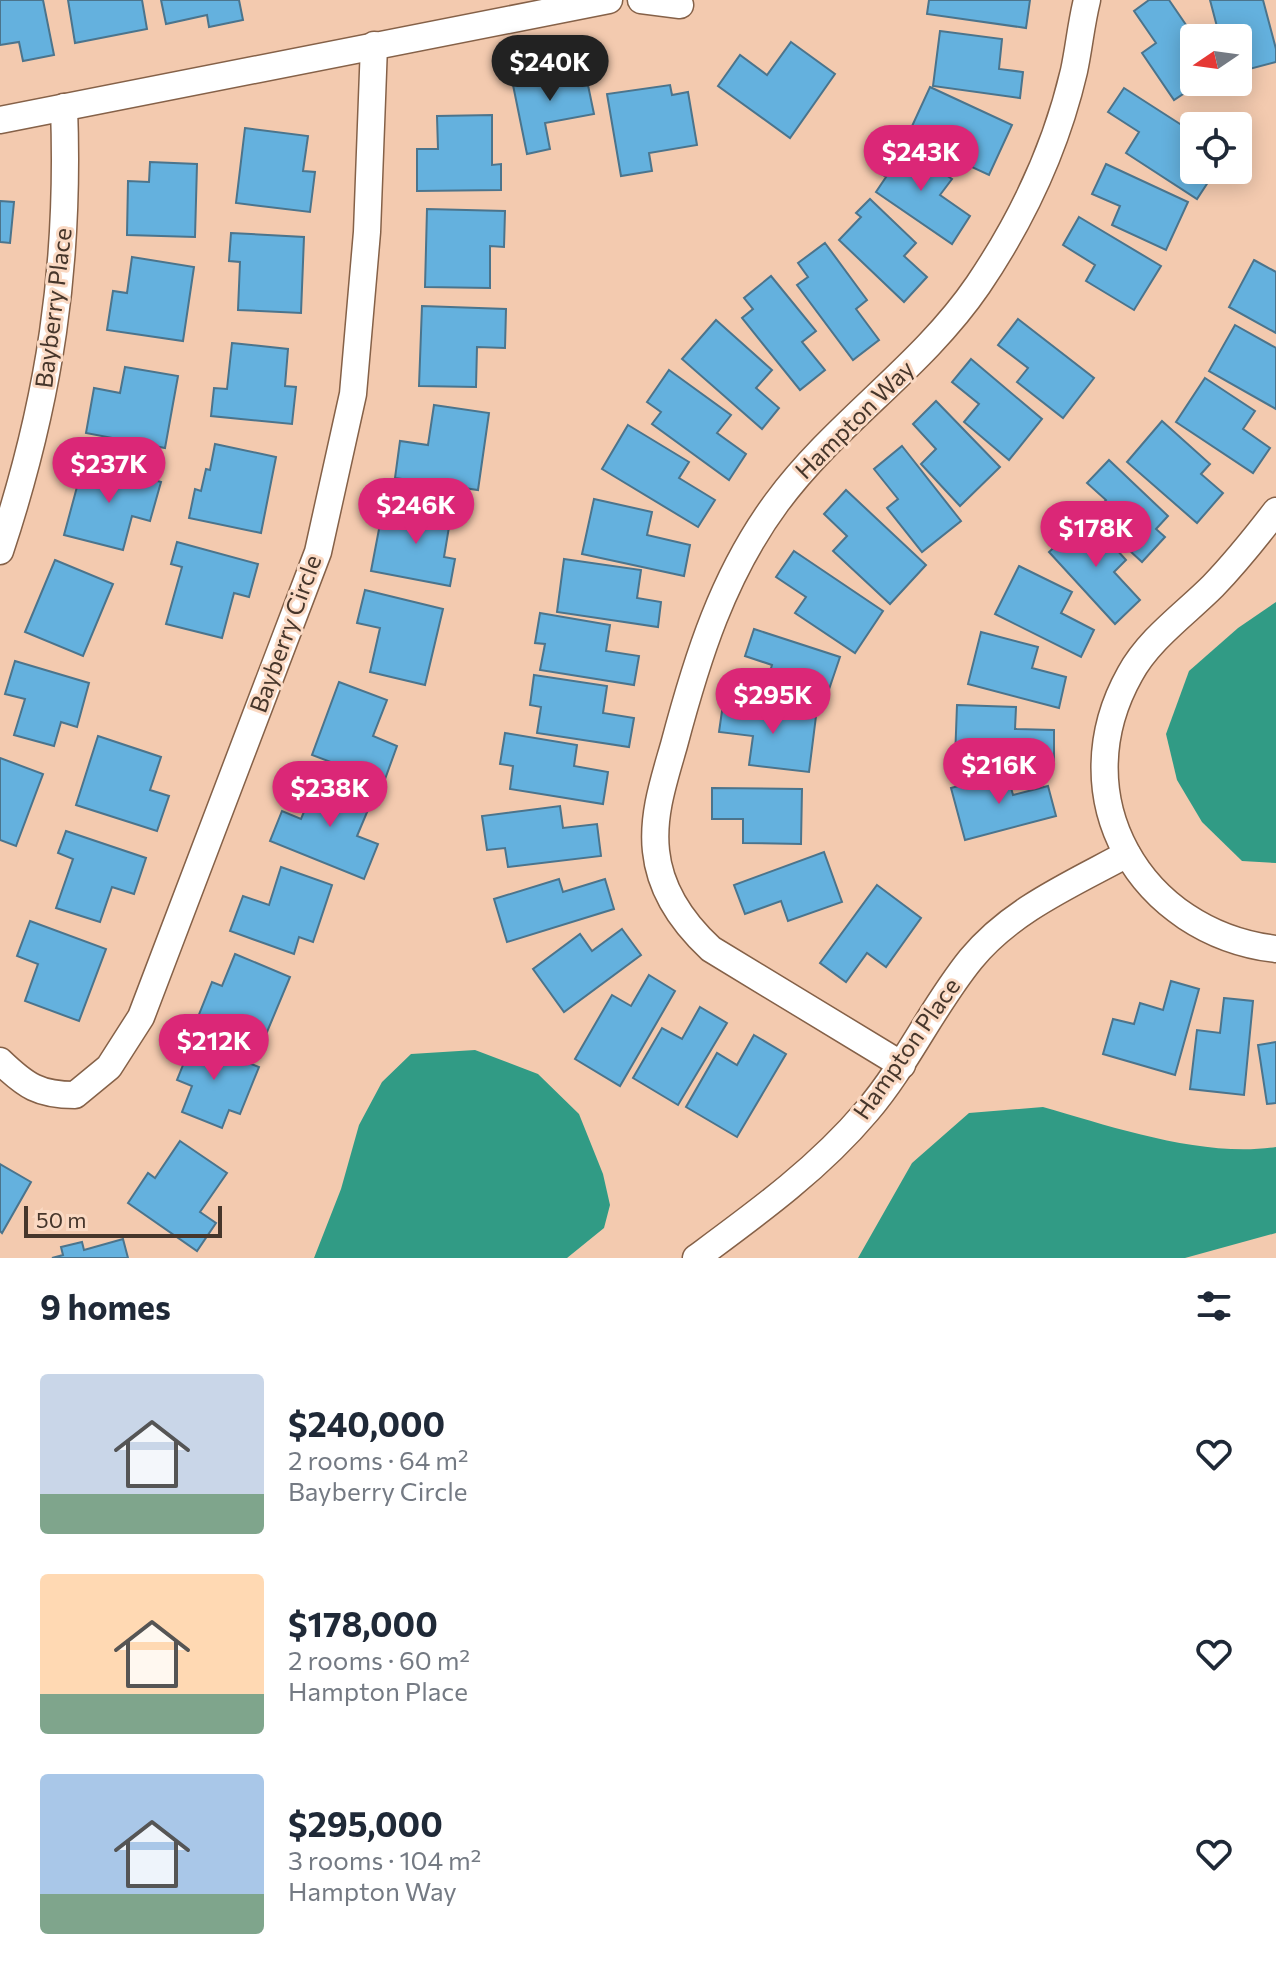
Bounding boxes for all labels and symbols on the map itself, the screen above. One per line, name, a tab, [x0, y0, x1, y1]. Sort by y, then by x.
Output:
north arrow	[1180, 24, 1252, 96]
pin: $240K	[494, 35, 606, 103]
pin: $243K	[865, 125, 977, 193]
street label: Bayberry Place	[28, 226, 77, 390]
street label: Hampton Way	[789, 354, 919, 484]
pin: $237K	[53, 437, 165, 505]
pin: $246K	[360, 478, 472, 546]
pin: $178K	[1040, 501, 1152, 569]
street label: Bayberry Circle	[243, 551, 327, 716]
pin: $295K	[717, 668, 829, 736]
pin: $216K	[943, 738, 1055, 806]
pin: $238K	[274, 761, 386, 829]
street label: Hampton Place	[846, 972, 965, 1124]
pin: $212K	[158, 1014, 270, 1082]
scale bar	[24, 1202, 222, 1238]

